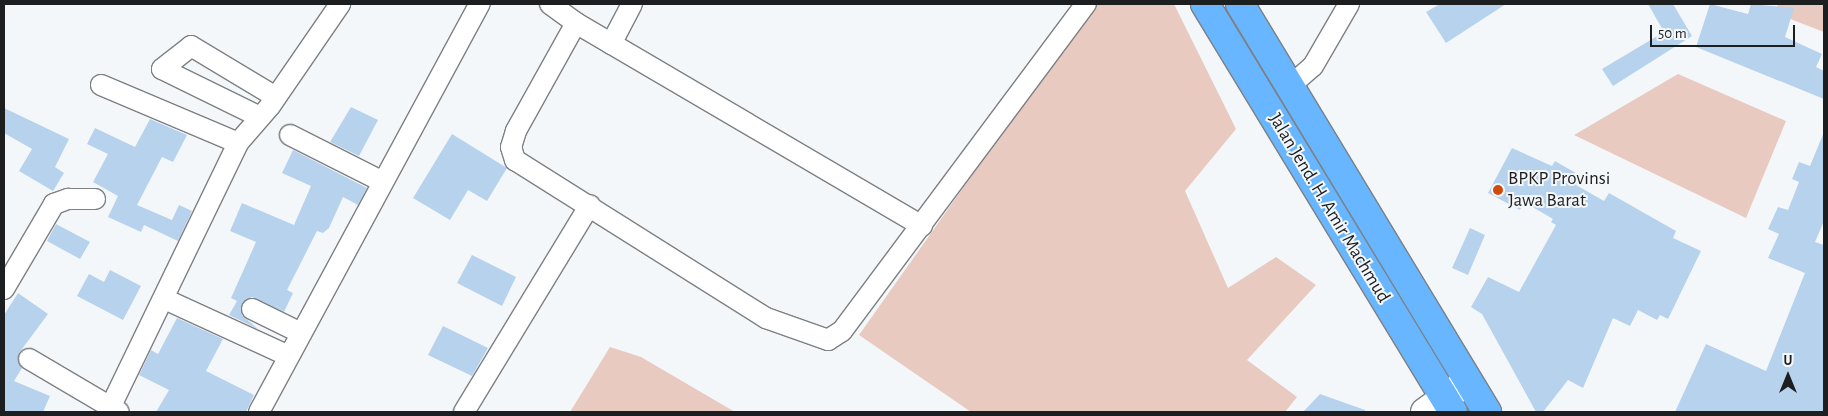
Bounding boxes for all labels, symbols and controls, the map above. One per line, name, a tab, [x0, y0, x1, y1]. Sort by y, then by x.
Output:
scale bar	[1653, 15, 1798, 47]
text: 50 m	[1658, 26, 1687, 41]
street label: Jalan Jend. H. Amir Machmud	[1263, 109, 1395, 307]
place label: BPKP Provinsi Jawa Barat	[1508, 168, 1610, 212]
marker: BPKP Provinsi Jawa Barat	[1492, 184, 1504, 196]
north arrow	[1763, 351, 1813, 401]
text: U	[1784, 354, 1792, 368]

